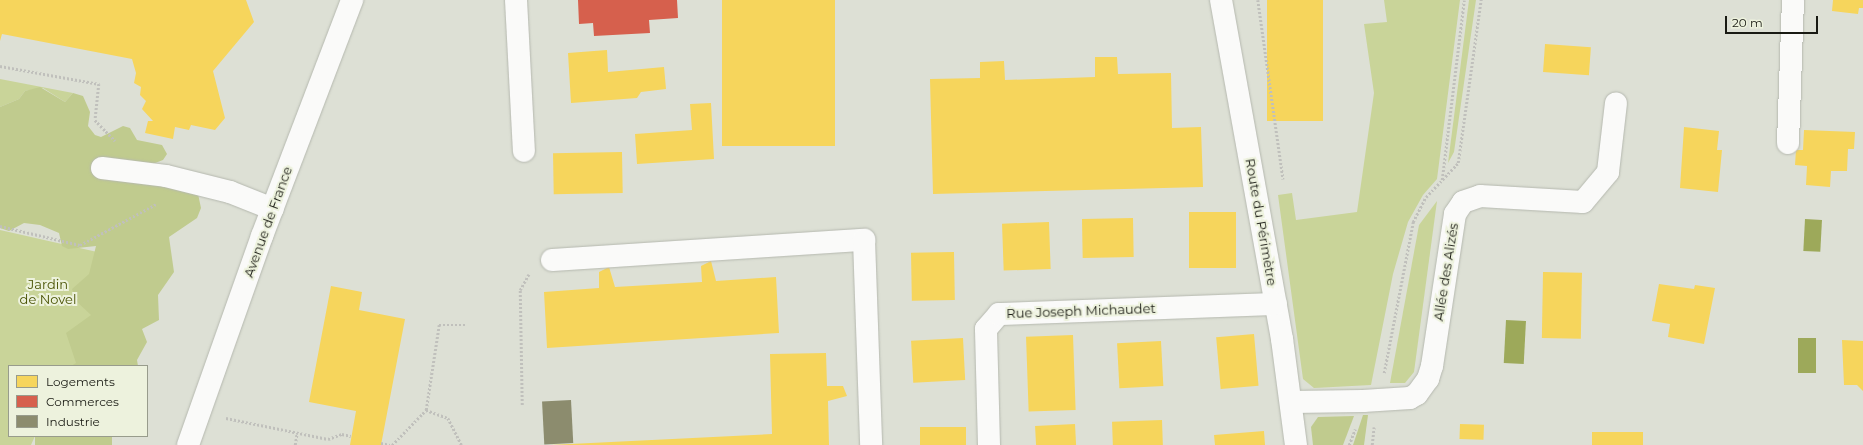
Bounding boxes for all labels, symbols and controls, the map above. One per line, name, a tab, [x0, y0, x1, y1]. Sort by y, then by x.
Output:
scale bar	[1727, 8, 1820, 34]
text: 20 m	[1732, 15, 1763, 30]
street label: Route du Périmètre	[1242, 157, 1280, 287]
street label: Avenue de France	[241, 164, 295, 280]
street label: Allée des Alizés	[1431, 222, 1461, 322]
park label: Jardin de Novel	[20, 277, 76, 308]
street label: Rue Joseph Michaudet	[1006, 301, 1156, 321]
legend	[8, 365, 148, 437]
text: Logements	[46, 374, 115, 389]
text: Commerces	[46, 394, 119, 409]
text: Industrie	[46, 414, 100, 429]

